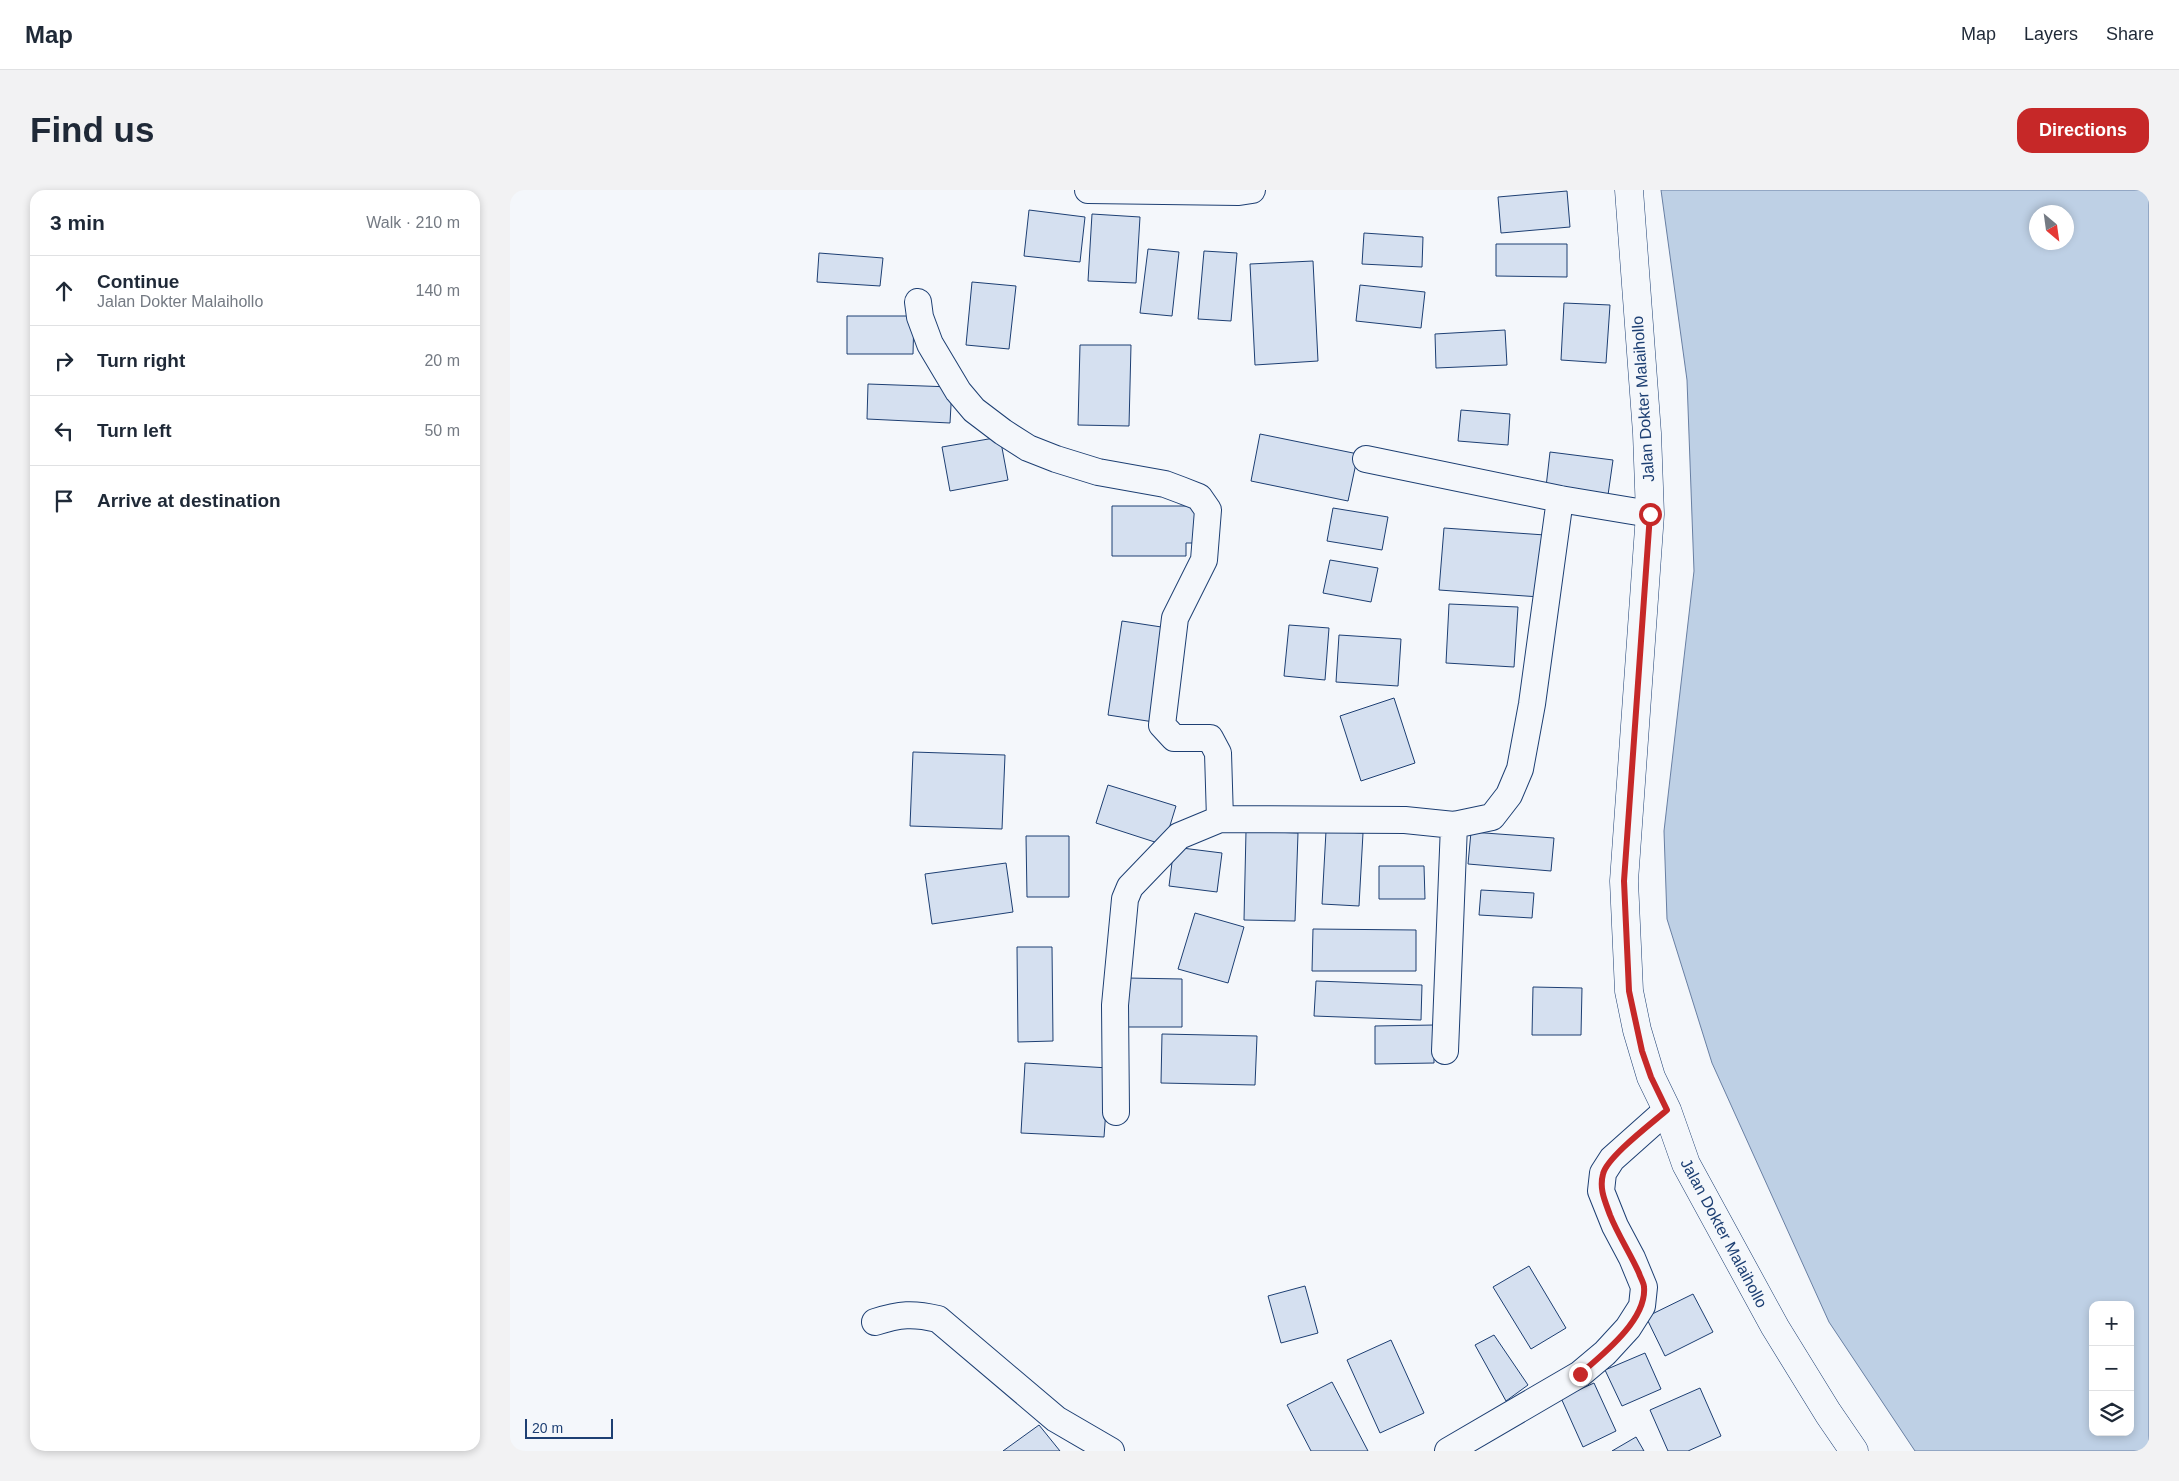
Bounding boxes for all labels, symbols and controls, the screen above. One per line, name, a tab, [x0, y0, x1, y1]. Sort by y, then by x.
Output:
text: Map	[25, 21, 73, 48]
text: Map	[1961, 24, 1996, 44]
text: Layers	[2024, 24, 2078, 44]
text: Share	[2106, 24, 2154, 44]
button: Directions	[2017, 108, 2149, 153]
text: Find us	[30, 110, 154, 149]
north arrow	[2029, 205, 2074, 250]
text: 3 min	[50, 211, 105, 234]
text: Walk · 210 m	[366, 214, 460, 231]
text: Continue	[97, 271, 179, 292]
icon: ahead	[50, 277, 78, 305]
text: 140 m	[416, 282, 460, 299]
text: Jalan Dokter Malaihollo	[97, 293, 263, 310]
street label: Jalan Dokter Malaihollo	[1629, 315, 1657, 483]
icon: right	[50, 347, 78, 375]
text: Turn right	[97, 350, 185, 371]
text: 20 m	[424, 352, 460, 369]
icon: left	[50, 417, 78, 445]
text: Turn left	[97, 420, 172, 441]
text: 50 m	[424, 422, 460, 439]
icon: arrive	[50, 487, 78, 515]
text: Arrive at destination	[97, 490, 281, 511]
route start	[1639, 503, 1662, 526]
street label: Jalan Dokter Malaihollo	[1677, 1156, 1771, 1310]
map controls	[2089, 1301, 2134, 1436]
button: +	[2089, 1301, 2134, 1346]
button: −	[2089, 1346, 2134, 1391]
route end	[1569, 1363, 1592, 1386]
button: layers	[2089, 1391, 2134, 1436]
scale bar	[525, 1416, 612, 1439]
text: 20 m	[532, 1420, 563, 1436]

